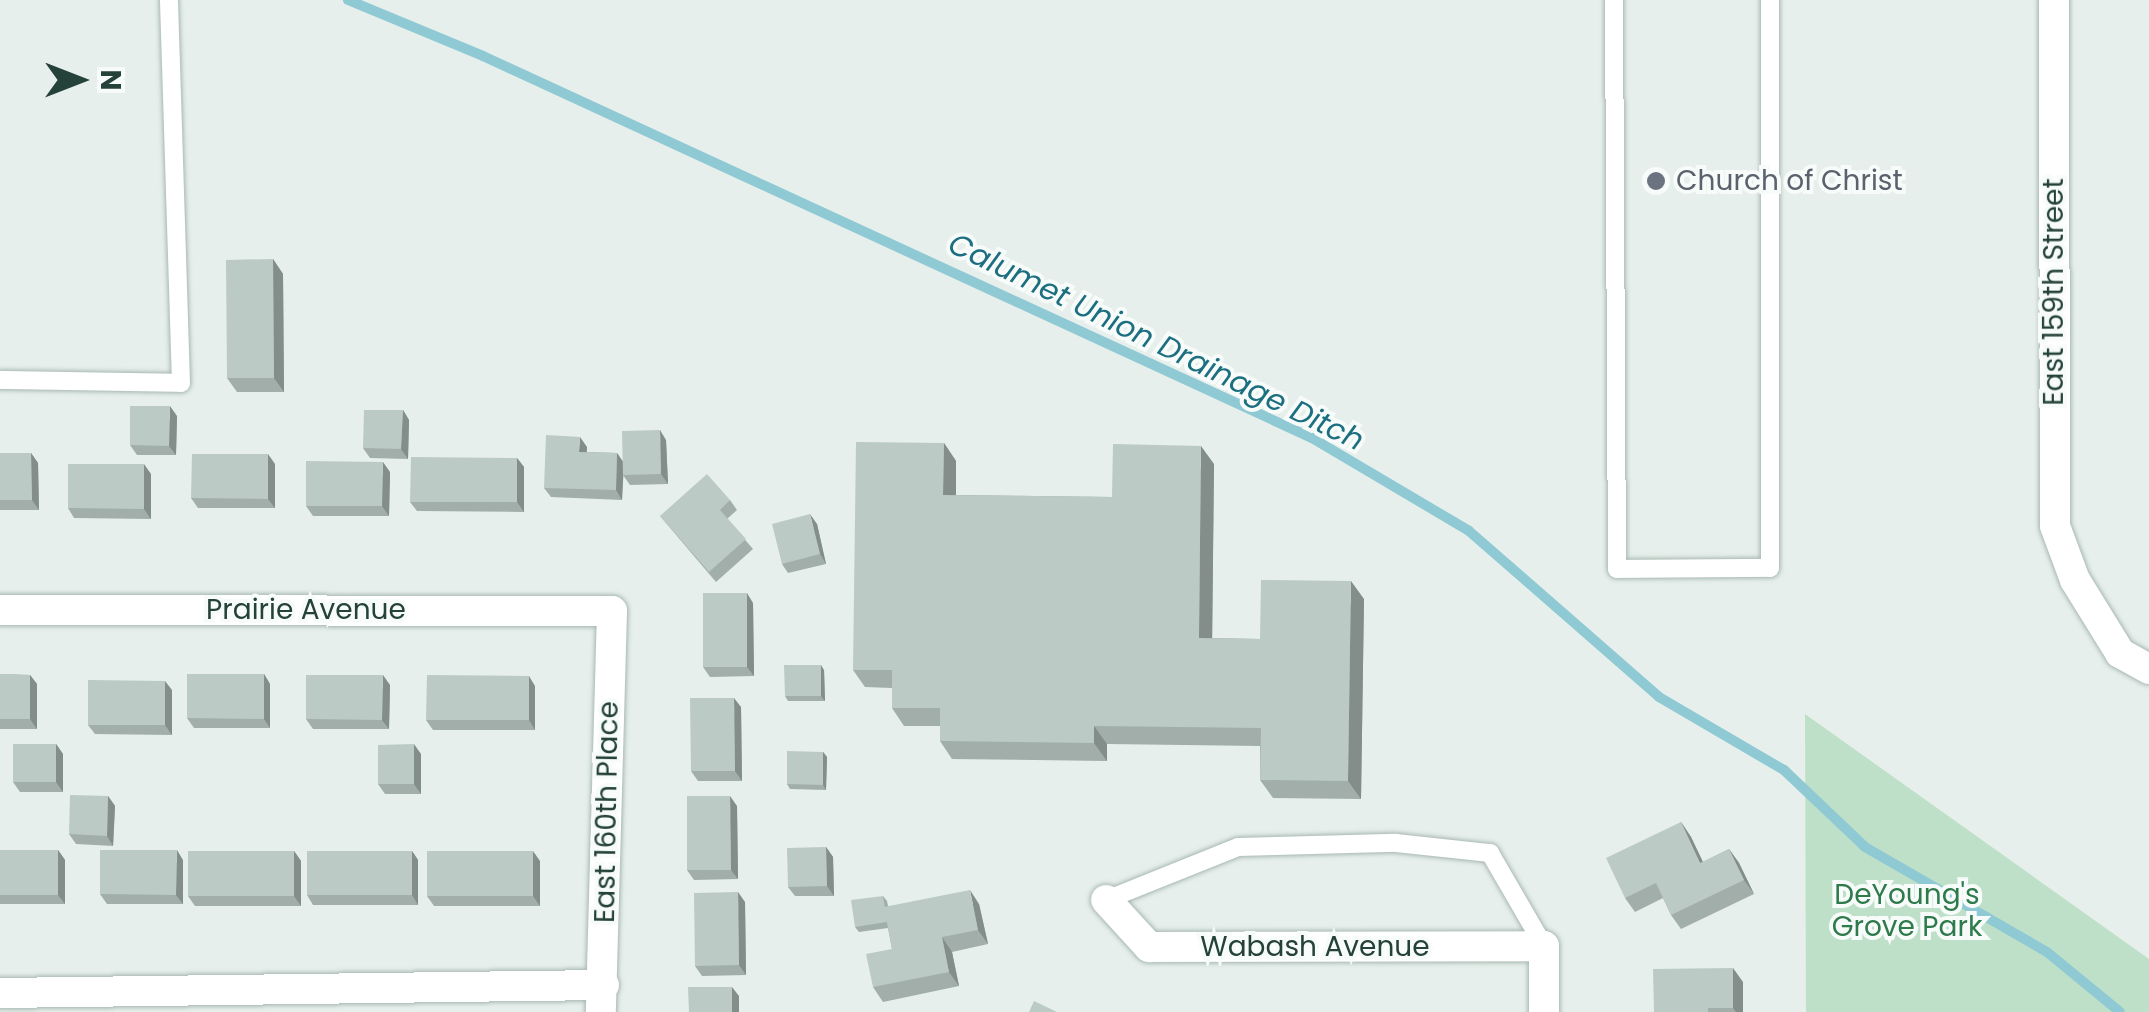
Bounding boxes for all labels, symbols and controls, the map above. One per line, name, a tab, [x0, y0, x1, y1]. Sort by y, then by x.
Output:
north arrow	[30, 30, 130, 130]
text: N	[91, 69, 130, 91]
place label: Church of Christ	[1676, 164, 1903, 198]
marker: Church of Christ	[1645, 170, 1667, 192]
street label: East 159th Street	[2037, 178, 2071, 406]
water label: Calumet Union Drainage Ditch	[942, 225, 1370, 459]
street label: Prairie Avenue	[206, 593, 406, 627]
street label: East 160th Place	[588, 701, 626, 923]
park label: DeYoung's Grove Park	[1832, 878, 1982, 944]
street label: Wabash Avenue	[1200, 930, 1430, 964]

